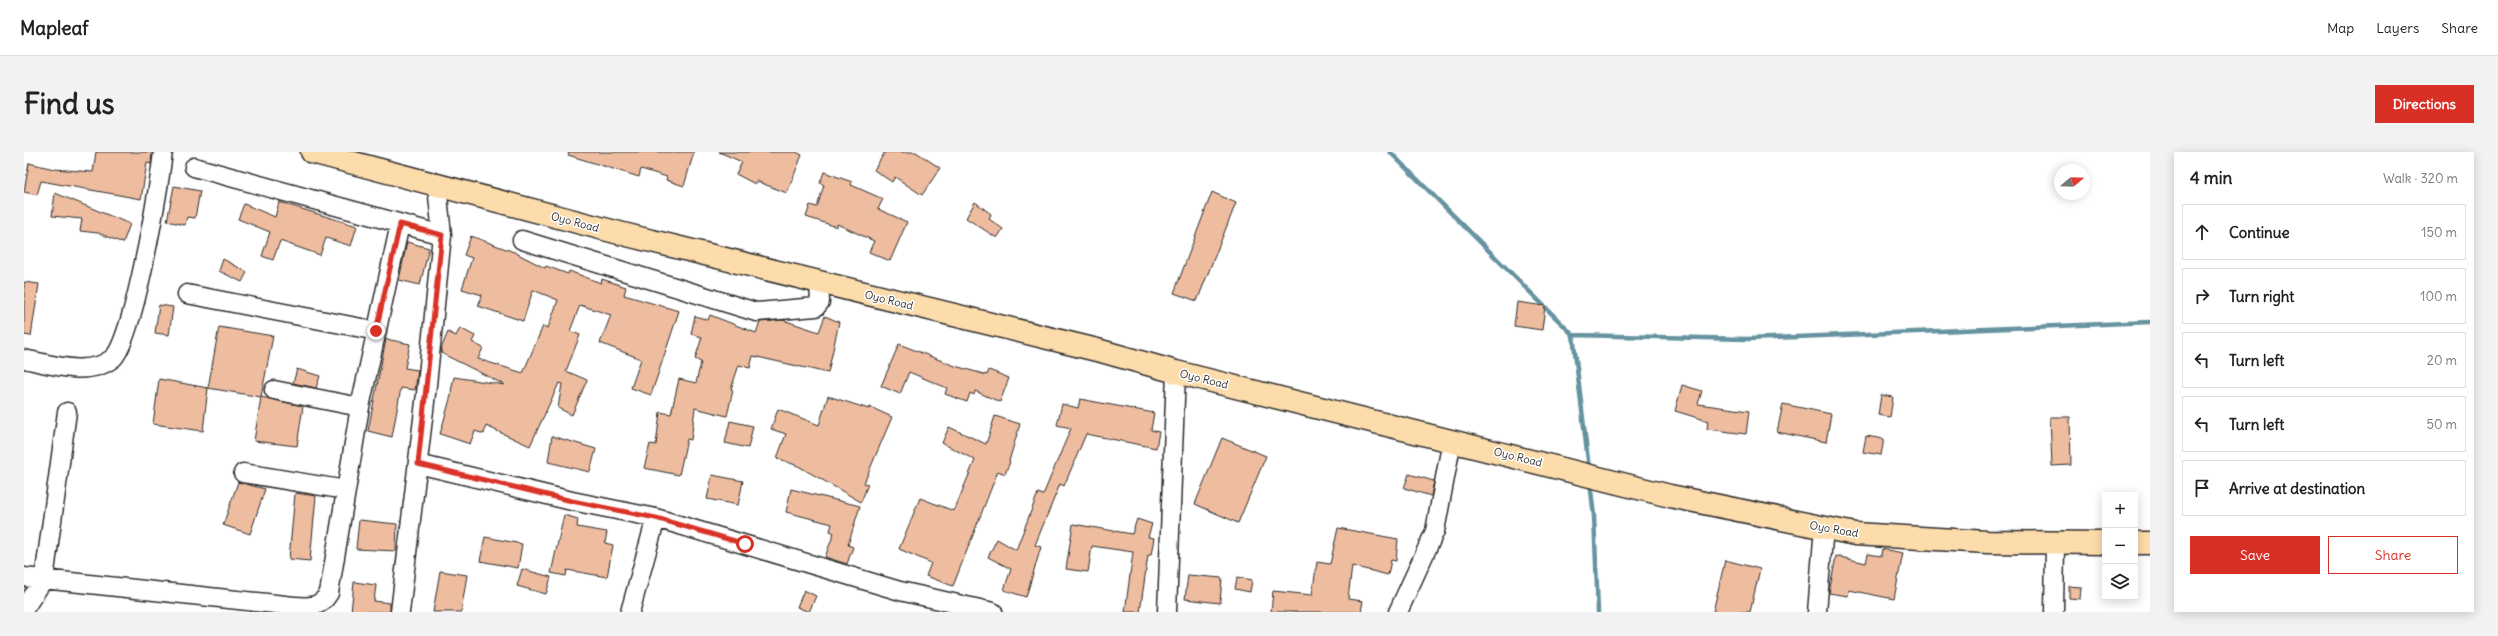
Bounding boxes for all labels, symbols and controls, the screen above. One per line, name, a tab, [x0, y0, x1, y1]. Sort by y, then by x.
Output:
text: Mapleaf	[20, 16, 89, 40]
text: Map	[2327, 19, 2354, 37]
text: Layers	[2376, 19, 2419, 37]
text: Share	[2441, 19, 2478, 37]
button: Directions	[2375, 85, 2474, 123]
text: Find us	[24, 86, 115, 122]
north arrow	[2054, 164, 2090, 200]
text: 4 min	[2190, 167, 2232, 189]
text: Walk · 320 m	[2383, 170, 2458, 187]
street label: Oyo Road	[549, 209, 601, 235]
icon: ahead	[2191, 221, 2213, 243]
text: Continue	[2229, 223, 2290, 242]
text: 150 m	[2421, 224, 2457, 241]
icon: right	[2191, 285, 2213, 307]
street label: Oyo Road	[863, 287, 915, 313]
text: Turn right	[2229, 287, 2294, 306]
text: 100 m	[2420, 288, 2457, 305]
route end	[367, 322, 385, 340]
icon: left	[2191, 349, 2213, 371]
text: Turn left	[2229, 351, 2284, 370]
text: 20 m	[2427, 352, 2457, 369]
street label: Oyo Road	[1178, 366, 1230, 392]
icon: left	[2191, 413, 2213, 435]
text: Turn left	[2229, 415, 2284, 434]
text: 50 m	[2426, 416, 2457, 433]
street label: Oyo Road	[1492, 444, 1544, 470]
icon: arrive	[2191, 477, 2213, 499]
text: Arrive at destination	[2229, 479, 2365, 498]
map controls	[2102, 492, 2138, 600]
button: +	[2102, 492, 2138, 528]
street label: Oyo Road	[1808, 518, 1860, 540]
button: −	[2102, 528, 2138, 564]
route start	[736, 535, 754, 553]
button: Save	[2190, 536, 2320, 574]
button: Share	[2328, 536, 2458, 574]
button: layers	[2102, 564, 2138, 600]

